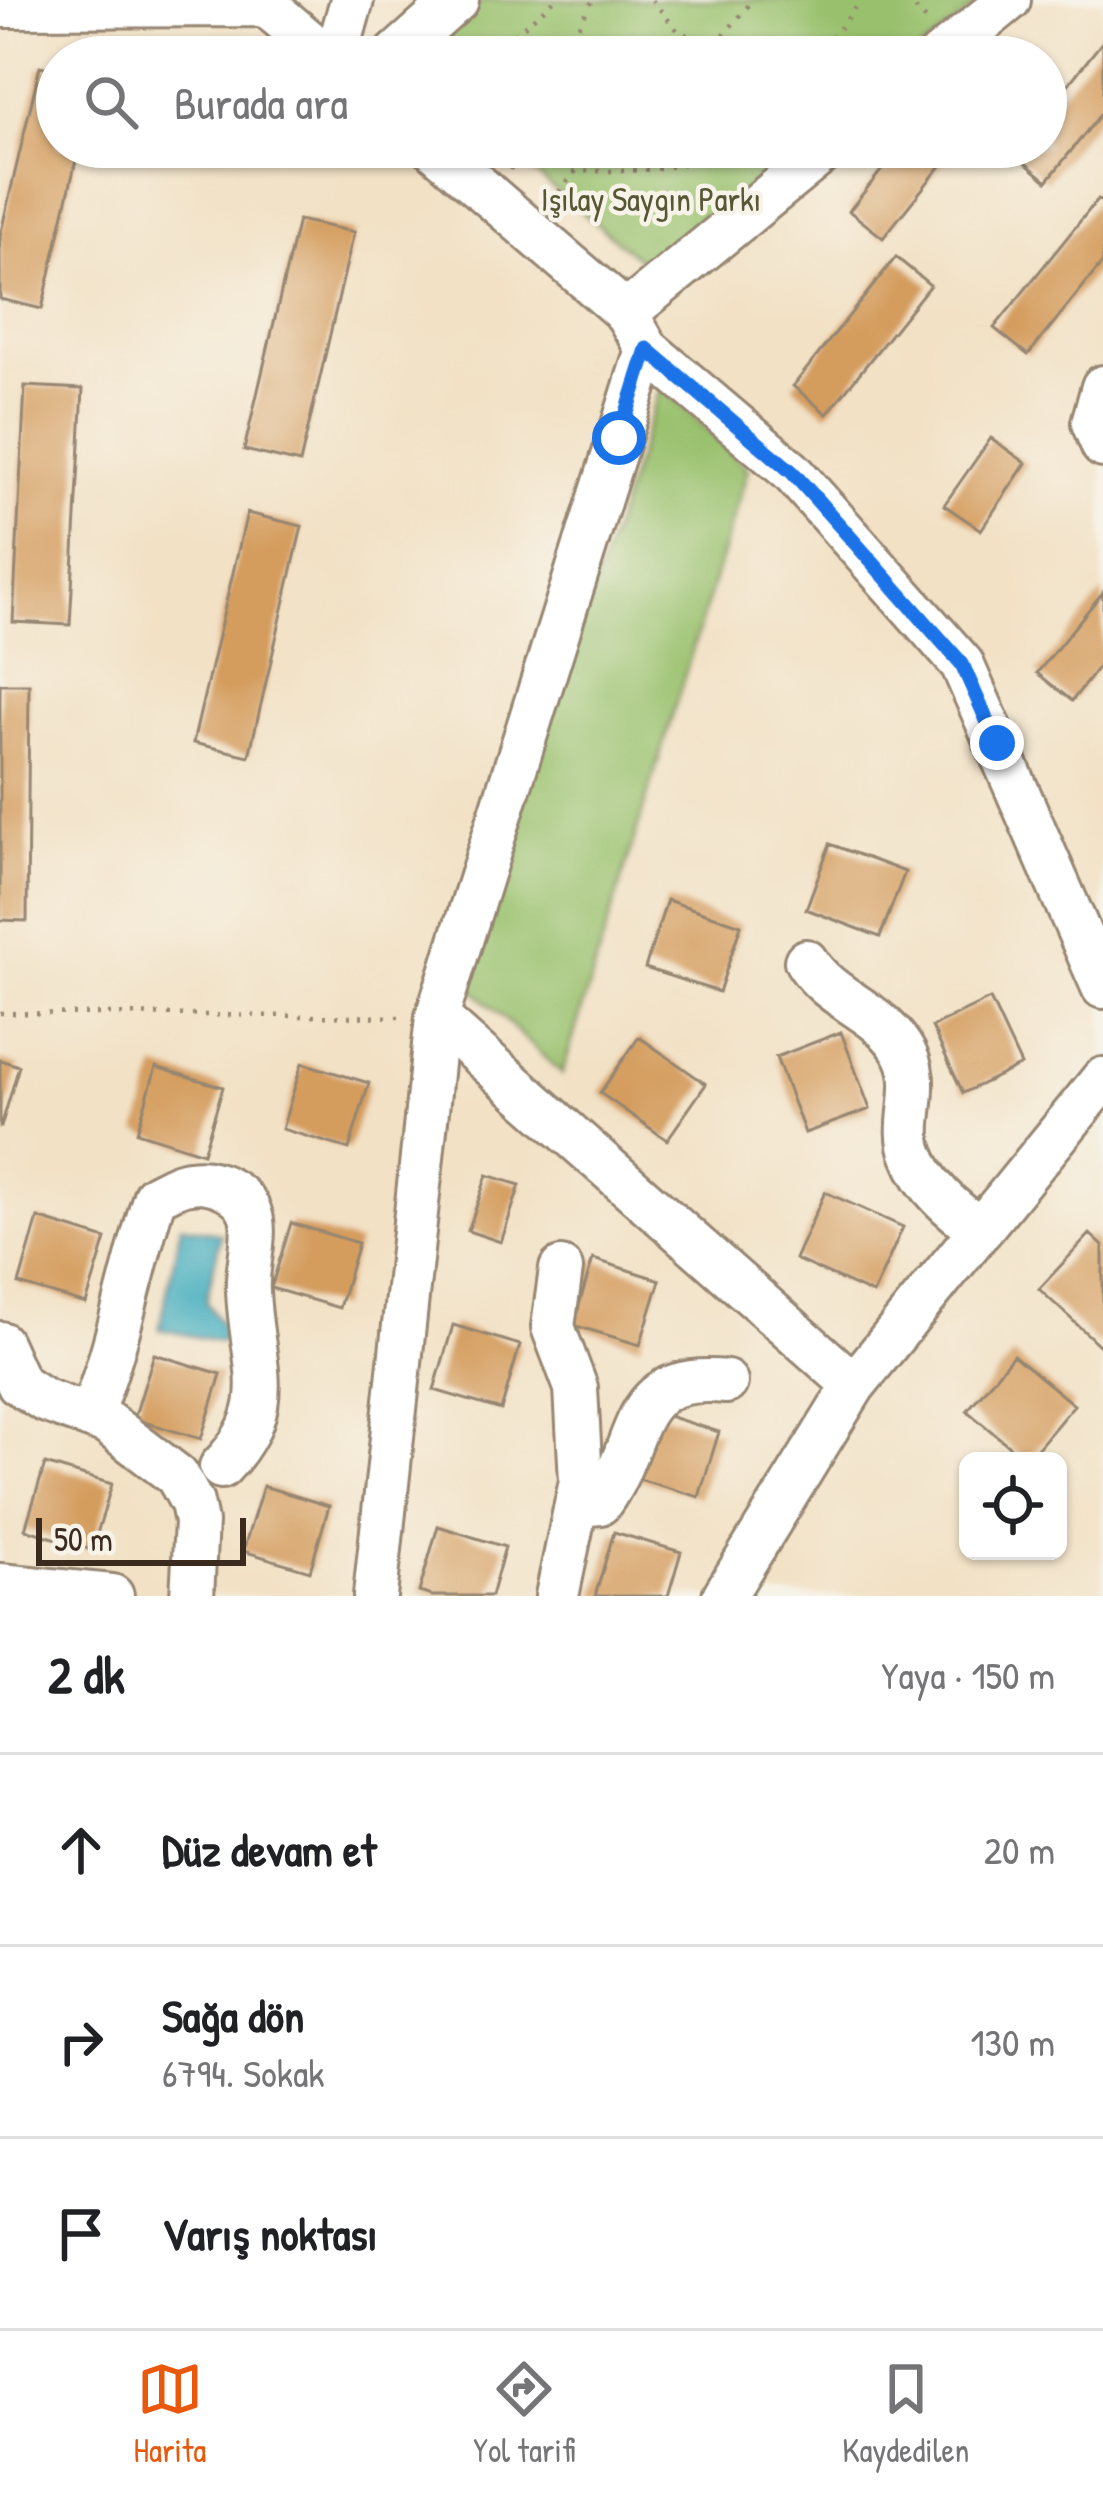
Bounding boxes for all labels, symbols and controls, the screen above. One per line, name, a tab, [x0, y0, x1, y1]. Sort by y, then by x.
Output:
search box	[36, 36, 1067, 168]
icon: search	[78, 69, 144, 135]
text: Burada ara	[174, 72, 348, 133]
park label: Işılay Saygın Parkı	[541, 177, 761, 222]
route start	[592, 411, 646, 465]
route end	[970, 716, 1024, 770]
map controls	[959, 1452, 1067, 1560]
button: locate	[959, 1452, 1067, 1560]
scale bar	[36, 1512, 246, 1565]
text: 50 m	[54, 1517, 113, 1561]
text: 2 dk	[48, 1640, 125, 1709]
text: Yaya · 150 m	[881, 1648, 1055, 1701]
icon: ahead	[48, 1817, 114, 1883]
text: Düz devam et	[162, 1819, 376, 1880]
text: 20 m	[984, 1823, 1055, 1876]
text: Sağa dön	[162, 1985, 304, 2046]
icon: right	[48, 2009, 114, 2075]
text: 130 m	[970, 2015, 1055, 2068]
text: 6794. Sokak	[162, 2046, 324, 2099]
icon: arrive	[48, 2201, 114, 2267]
text: Varış noktası	[162, 2203, 378, 2264]
tab: Harita	[134, 2356, 206, 2472]
tab: Yol tarifi	[473, 2356, 575, 2472]
tab: Kaydedilen	[842, 2356, 969, 2472]

